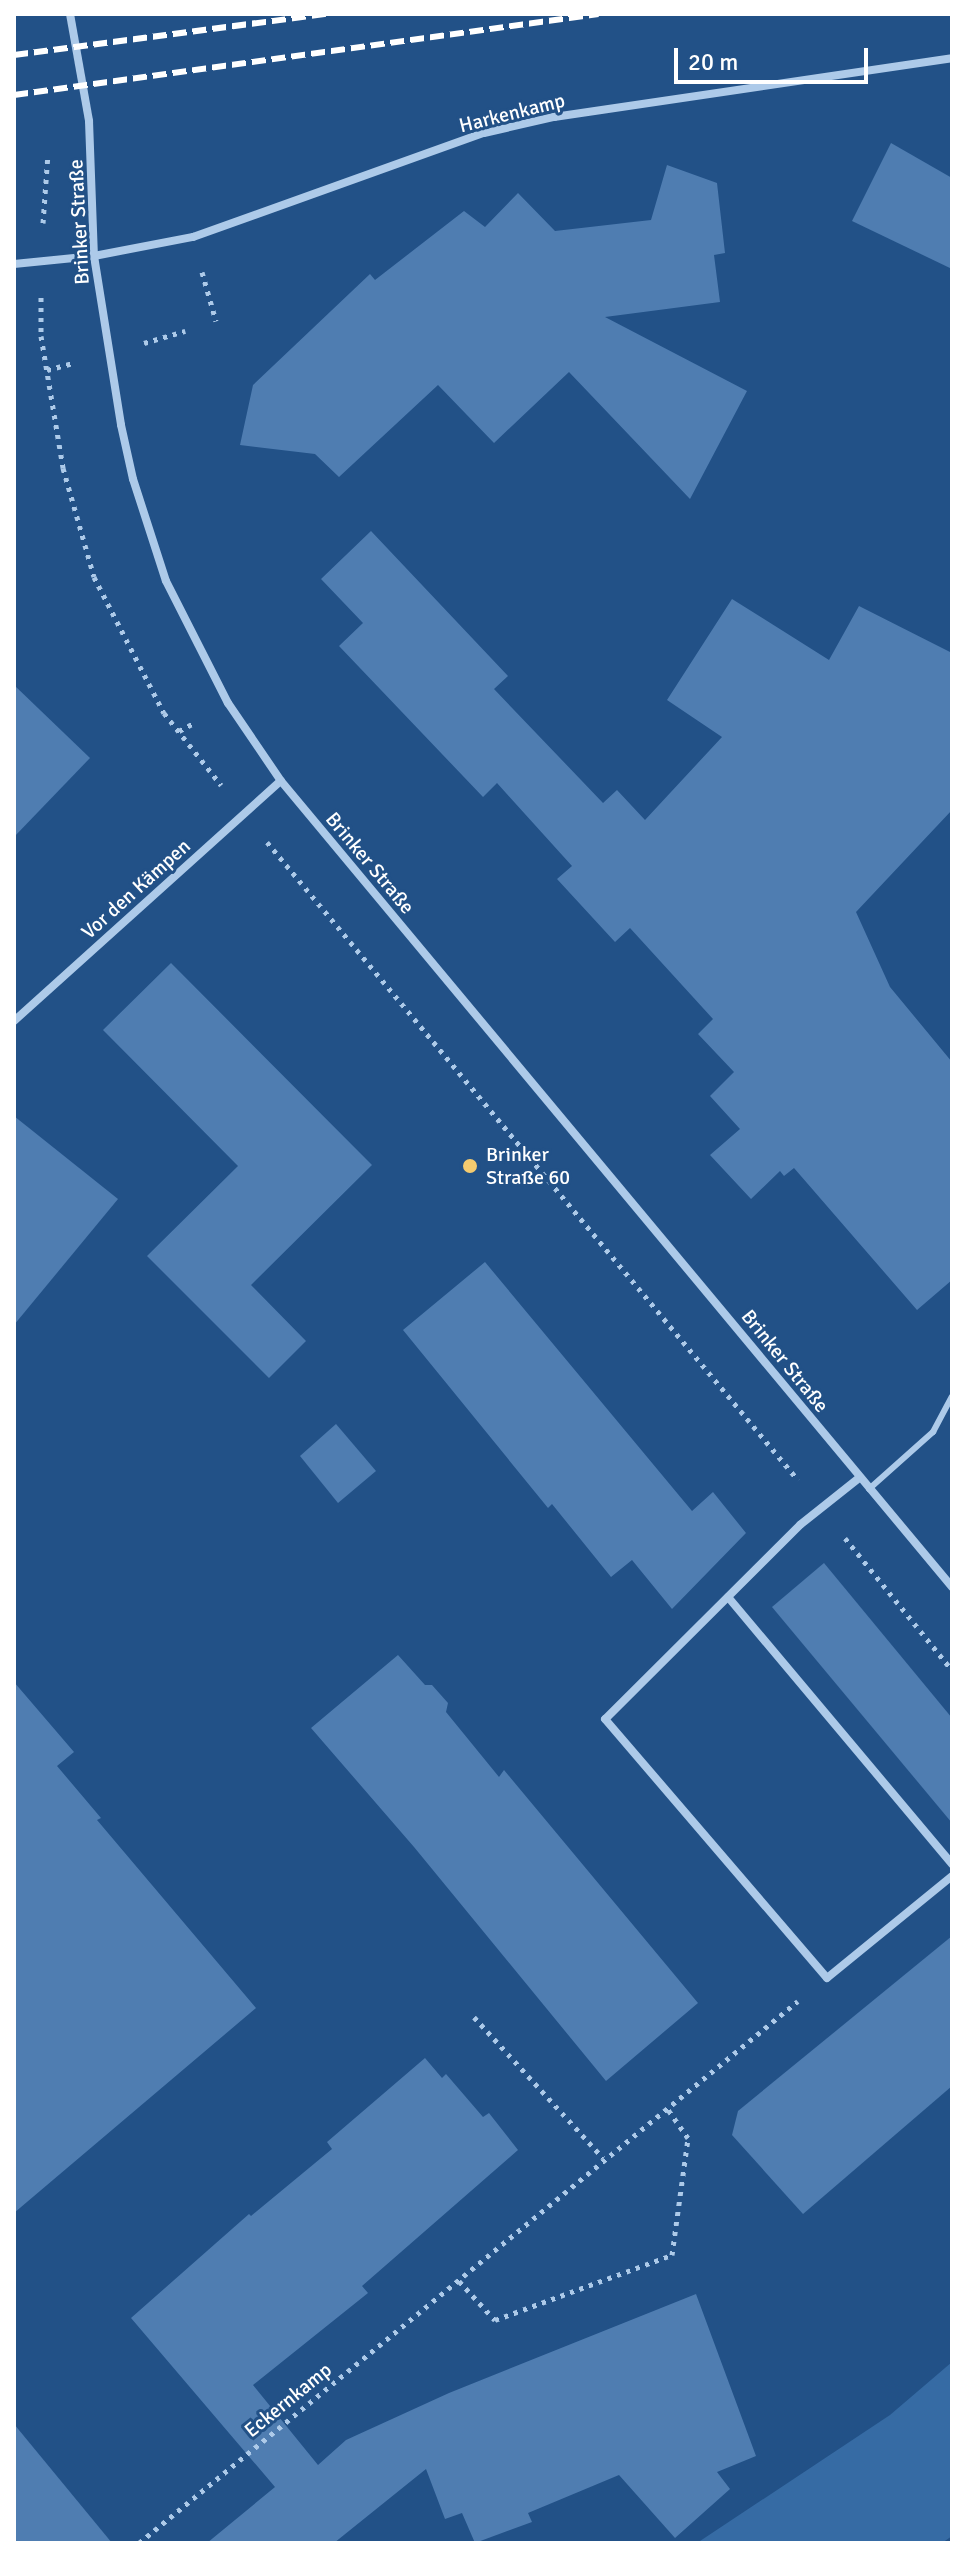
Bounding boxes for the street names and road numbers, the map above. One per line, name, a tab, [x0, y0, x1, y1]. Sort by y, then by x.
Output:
street label: Harkenkamp	[457, 88, 567, 138]
street label: Brinker Straße	[64, 159, 94, 285]
street label: Brinker Straße	[321, 807, 419, 919]
street label: Vor den Kämpen	[77, 834, 195, 944]
street label: Brinker Straße	[736, 1305, 834, 1417]
street label: Eckernkamp	[240, 2358, 336, 2442]

